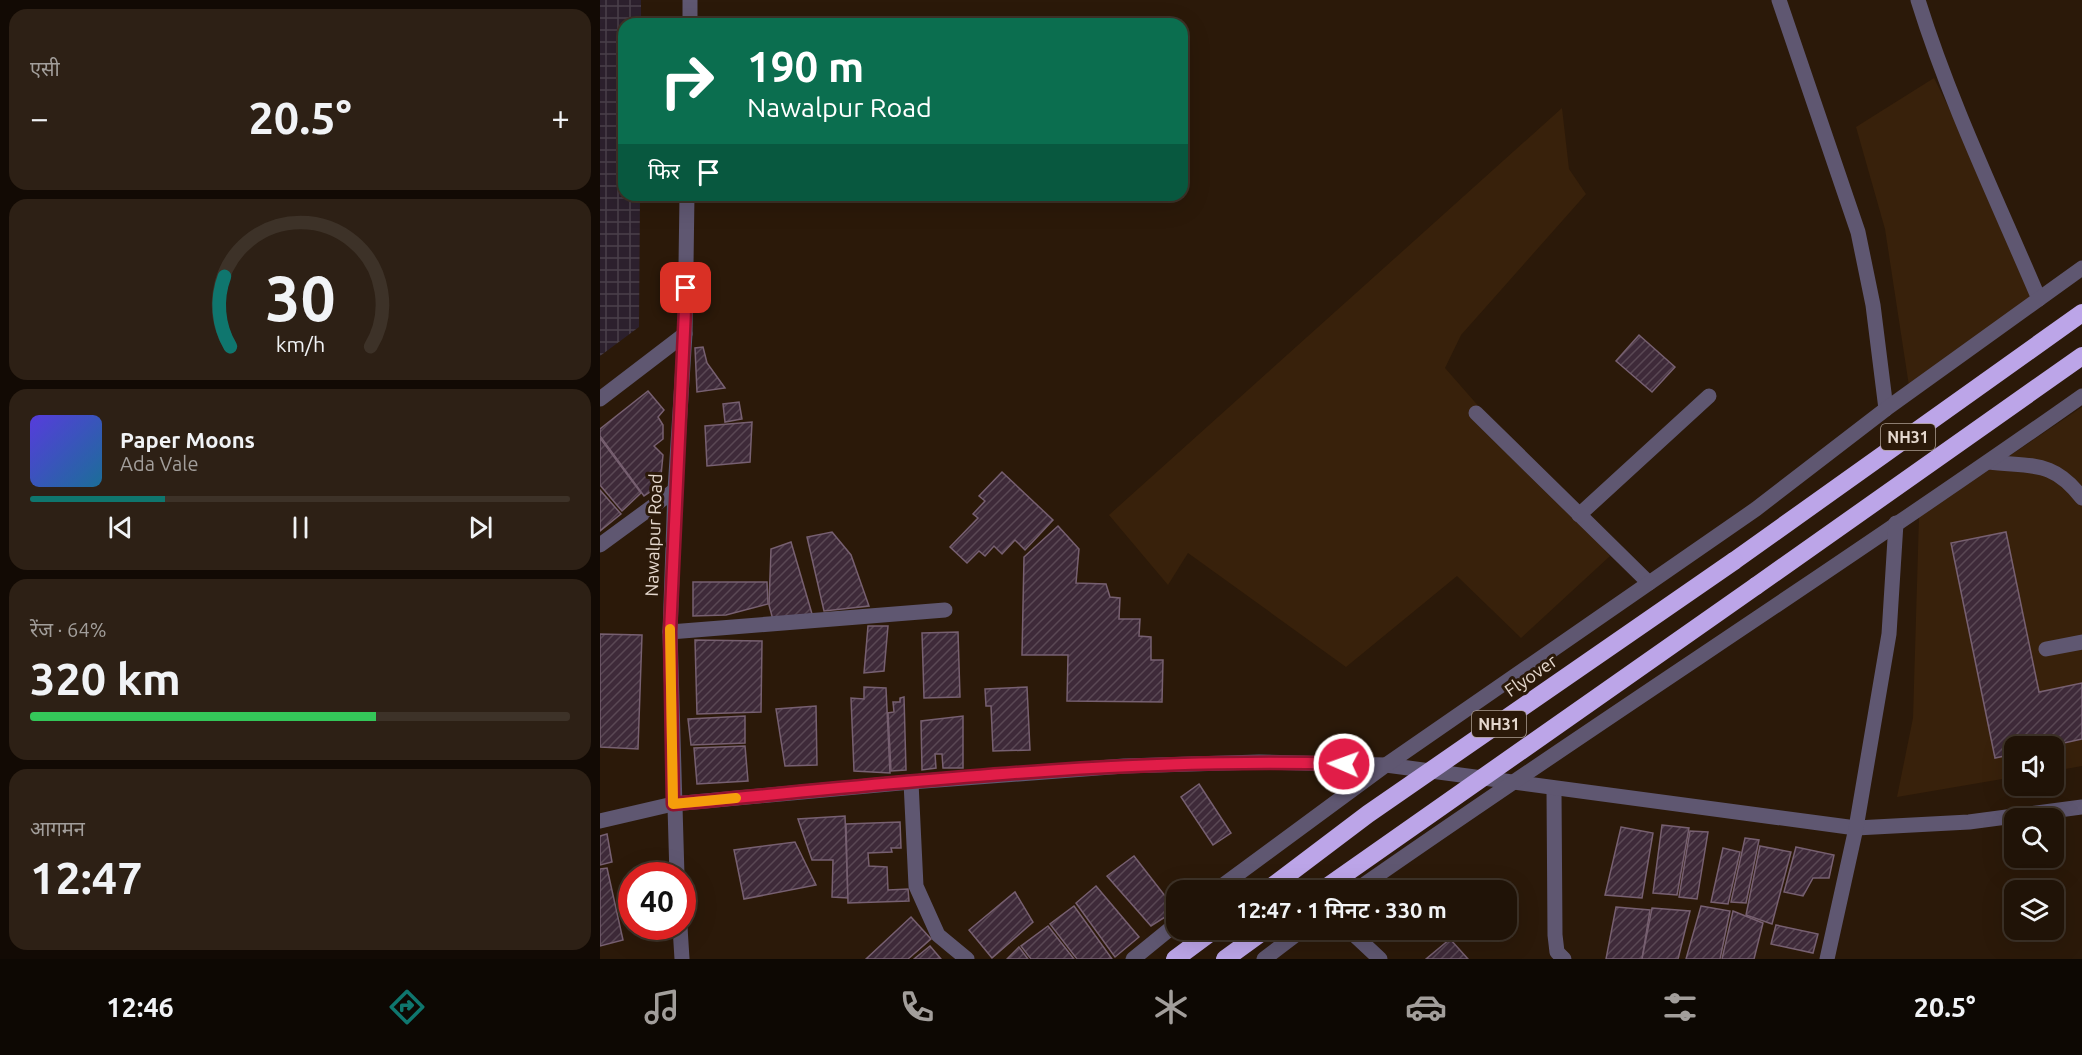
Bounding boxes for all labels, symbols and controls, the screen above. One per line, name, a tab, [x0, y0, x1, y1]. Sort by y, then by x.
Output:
icon: right	[648, 42, 726, 120]
text: 190 m	[747, 43, 864, 90]
text: एसी	[30, 57, 60, 80]
text: 20.5°	[248, 92, 352, 143]
text: Nawalpur Road	[747, 92, 932, 122]
text: −	[30, 99, 49, 136]
text: +	[551, 99, 570, 136]
icon: arrive	[692, 156, 725, 189]
text: फिर	[648, 158, 680, 183]
pin	[660, 262, 711, 313]
text: 30	[265, 263, 335, 333]
icon: arrive	[669, 271, 702, 304]
text: km/h	[275, 332, 325, 356]
road number: NH31	[1881, 424, 1935, 450]
text: Paper Moons	[120, 427, 255, 452]
text: Ada Vale	[120, 452, 198, 475]
street label: Nawalpur Road	[641, 473, 665, 597]
icon: previous	[104, 511, 137, 544]
icon: pause	[284, 511, 317, 544]
icon: next	[464, 511, 497, 544]
text: रेंज · 64%	[30, 618, 106, 641]
street label: Flyover	[1501, 650, 1560, 700]
text: 320 km	[30, 653, 181, 704]
road number: NH31	[1472, 711, 1526, 737]
position arrow	[1312, 732, 1376, 796]
map controls	[2004, 736, 2064, 940]
button: sound	[2004, 736, 2064, 796]
button: search	[2004, 808, 2064, 868]
text: आगमन	[30, 817, 85, 840]
text: 12:47	[30, 852, 143, 903]
speed limit sign: 40	[618, 862, 696, 940]
button: layers	[2004, 880, 2064, 940]
text: 12:47 · 1 मिनट · 330 m	[1236, 897, 1447, 922]
icon: directions	[386, 986, 428, 1028]
icon: music	[641, 986, 683, 1028]
icon: phone	[896, 986, 938, 1028]
icon: climate	[1150, 986, 1192, 1028]
icon: car	[1405, 986, 1447, 1028]
icon: filters	[1659, 986, 1701, 1028]
text: 12:46	[106, 992, 174, 1022]
text: 20.5°	[1914, 992, 1976, 1022]

